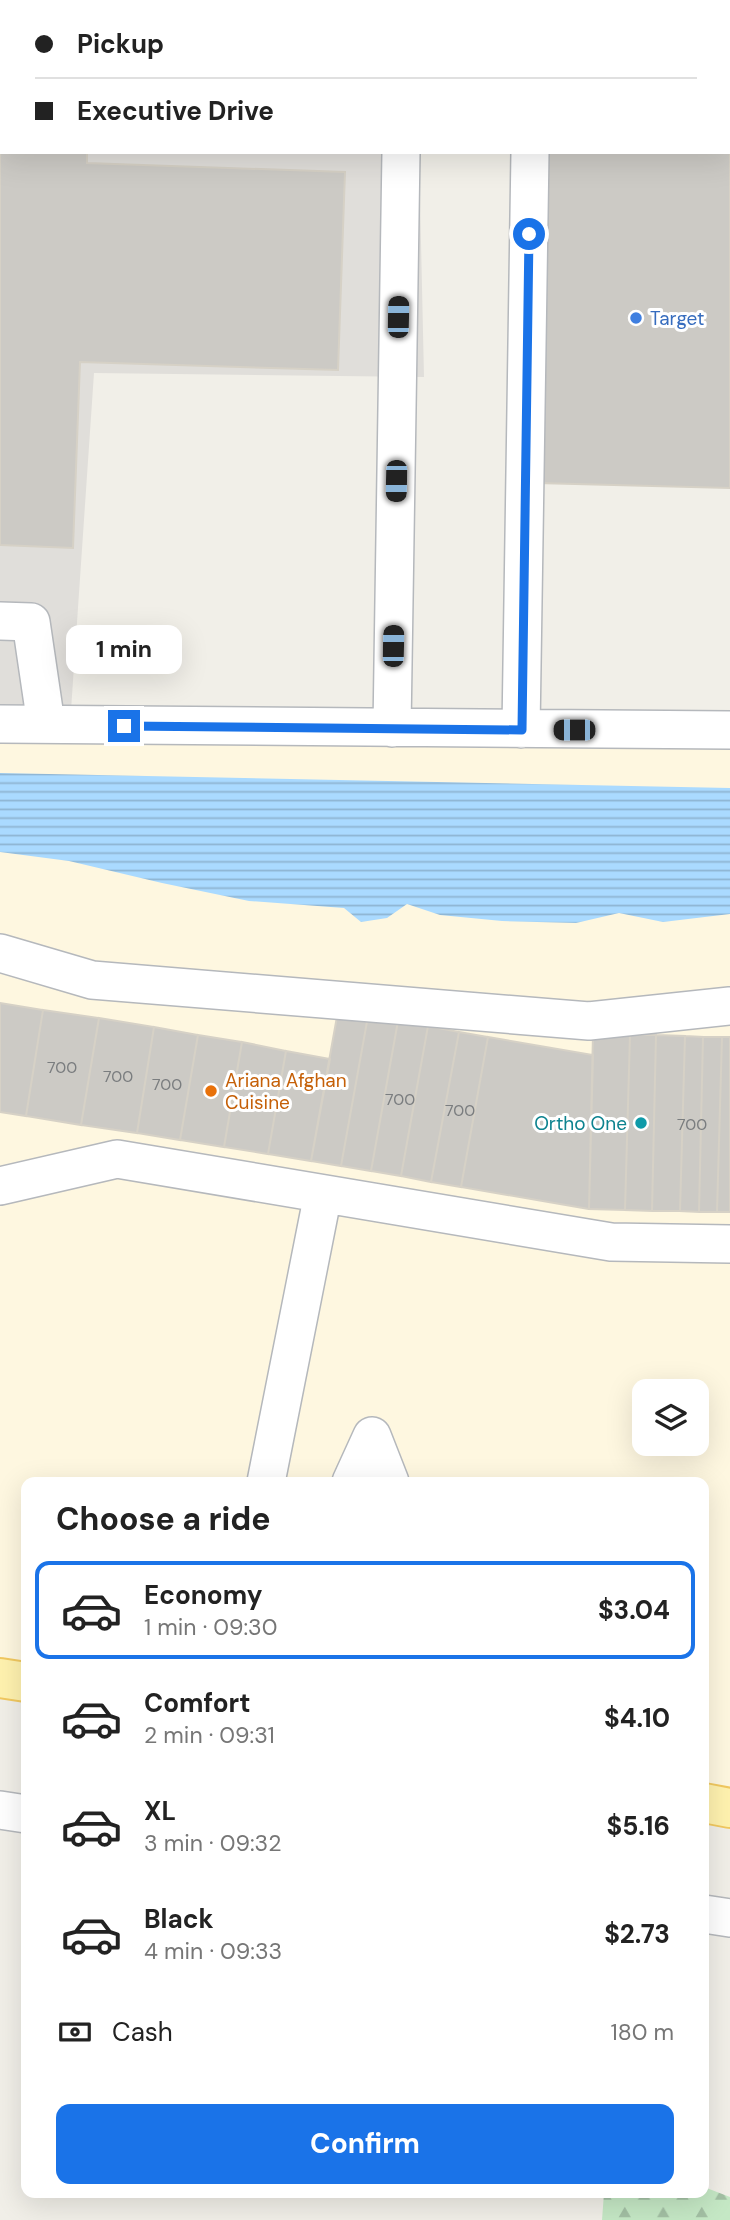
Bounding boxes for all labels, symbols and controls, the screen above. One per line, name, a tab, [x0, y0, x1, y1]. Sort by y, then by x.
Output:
text: Pickup	[77, 27, 164, 61]
text: Executive Drive	[77, 94, 274, 128]
route start	[513, 218, 545, 250]
car	[388, 296, 409, 338]
place label: Target	[650, 306, 705, 331]
marker: Target	[628, 310, 644, 326]
car	[386, 460, 407, 502]
callout: 1 min	[66, 624, 182, 674]
car	[383, 625, 404, 667]
text: 1 min	[96, 634, 152, 664]
route end	[108, 710, 140, 742]
car	[554, 720, 596, 741]
house number: 700	[47, 1057, 77, 1078]
house number: 700	[103, 1066, 133, 1087]
place label: Ariana Afghan Cuisine	[225, 1068, 347, 1115]
house number: 700	[152, 1074, 182, 1095]
marker: Ariana Afghan Cuisine	[203, 1083, 219, 1099]
house number: 700	[385, 1089, 415, 1110]
house number: 700	[445, 1100, 475, 1121]
place label: Ortho One	[534, 1111, 627, 1136]
house number: 700	[677, 1114, 707, 1135]
marker: Ortho One	[633, 1115, 649, 1131]
map controls	[632, 1379, 709, 1456]
button: layers	[632, 1379, 709, 1456]
text: Choose a ride	[56, 1498, 271, 1540]
text: Economy	[144, 1578, 262, 1612]
icon: car	[60, 1579, 123, 1642]
text: $3.04	[598, 1593, 670, 1627]
text: 1 min · 09:30	[144, 1612, 277, 1642]
text: Comfort	[144, 1686, 250, 1720]
icon: car	[60, 1687, 123, 1750]
text: $4.10	[604, 1701, 670, 1735]
text: 2 min · 09:31	[144, 1720, 275, 1750]
text: XL	[144, 1794, 176, 1828]
icon: car	[60, 1795, 123, 1858]
text: $5.16	[606, 1809, 670, 1843]
text: 3 min · 09:32	[144, 1828, 281, 1858]
text: Black	[144, 1902, 214, 1936]
icon: car	[60, 1903, 123, 1966]
text: $2.73	[604, 1917, 670, 1951]
text: 4 min · 09:33	[144, 1936, 282, 1966]
icon: cash	[56, 2013, 94, 2051]
text: Cash	[112, 2015, 173, 2049]
text: 180 m	[610, 2017, 674, 2047]
button: Confirm	[56, 2104, 674, 2184]

